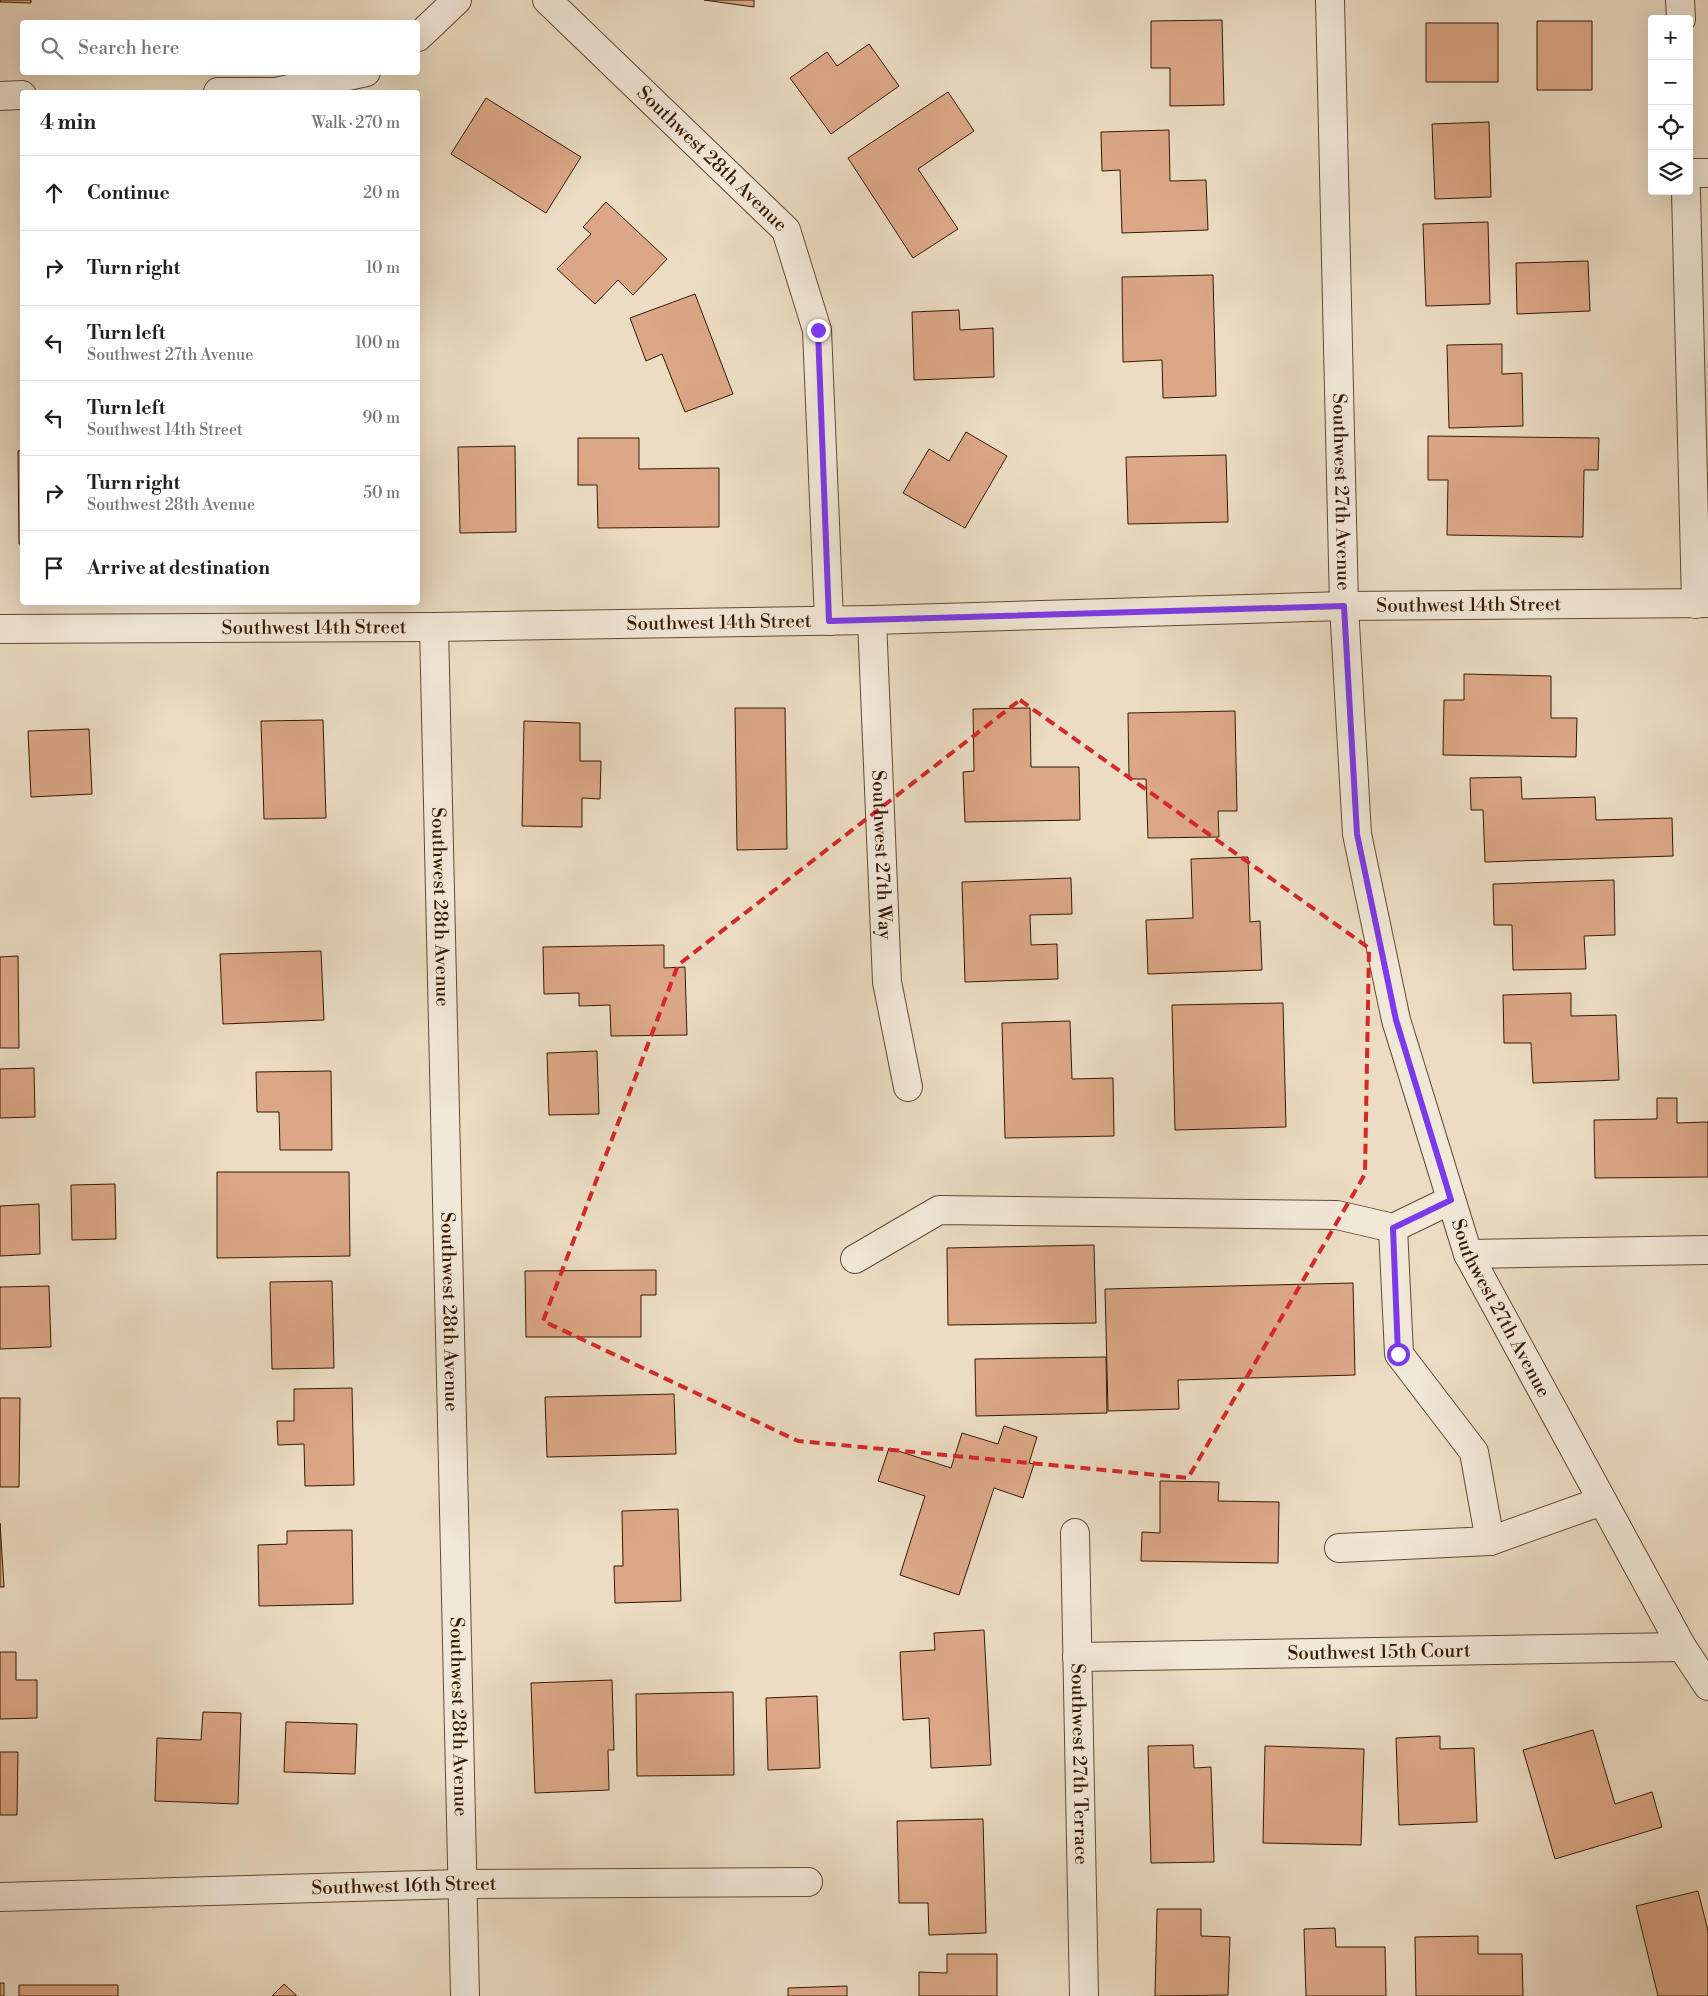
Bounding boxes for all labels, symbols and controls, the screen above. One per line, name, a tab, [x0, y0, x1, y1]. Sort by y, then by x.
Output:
map controls	[1648, 15, 1693, 195]
button: +	[1648, 15, 1693, 60]
search box	[20, 20, 420, 75]
icon: search	[38, 34, 66, 62]
text: Search here	[78, 36, 179, 60]
button: −	[1648, 60, 1693, 105]
street label: Southwest 28th Avenue	[632, 81, 792, 237]
button: locate	[1648, 105, 1693, 150]
text: 4 min	[40, 110, 96, 136]
text: Walk · 270 m	[311, 113, 400, 133]
button: layers	[1648, 150, 1693, 195]
icon: ahead	[40, 179, 68, 207]
text: Continue	[87, 181, 170, 205]
text: 20 m	[363, 183, 400, 203]
icon: right	[40, 254, 68, 282]
text: Turn right	[87, 256, 180, 280]
text: 10 m	[366, 258, 400, 278]
route end	[807, 319, 830, 342]
text: Turn left	[87, 321, 166, 345]
icon: left	[40, 329, 68, 357]
text: 100 m	[355, 333, 400, 353]
text: Southwest 27th Avenue	[87, 345, 253, 365]
street label: Southwest 27th Avenue	[1327, 393, 1356, 591]
text: Turn left	[87, 396, 166, 420]
icon: left	[40, 404, 68, 432]
text: 90 m	[362, 408, 400, 428]
text: Southwest 14th Street	[87, 420, 243, 440]
text: Turn right	[87, 471, 180, 495]
icon: right	[40, 479, 68, 507]
text: 50 m	[363, 483, 400, 503]
text: Southwest 28th Avenue	[87, 495, 255, 515]
icon: arrive	[40, 554, 68, 582]
text: Arrive at destination	[87, 556, 270, 580]
street label: Southwest 14th Street	[1376, 592, 1562, 618]
street label: Southwest 14th Street	[626, 609, 812, 636]
street label: Southwest 14th Street	[221, 615, 407, 640]
street label: Southwest 27th Way	[866, 770, 897, 941]
street label: Southwest 28th Avenue	[426, 807, 455, 1007]
street label: Southwest 28th Avenue	[435, 1212, 464, 1412]
street label: Southwest 27th Avenue	[1446, 1216, 1556, 1401]
route start	[1387, 1343, 1410, 1366]
street label: Southwest 28th Avenue	[444, 1617, 473, 1817]
street label: Southwest 15th Court	[1287, 1638, 1471, 1666]
street label: Southwest 27th Terrace	[1066, 1663, 1093, 1865]
street label: Southwest 16th Street	[311, 1872, 497, 1900]

